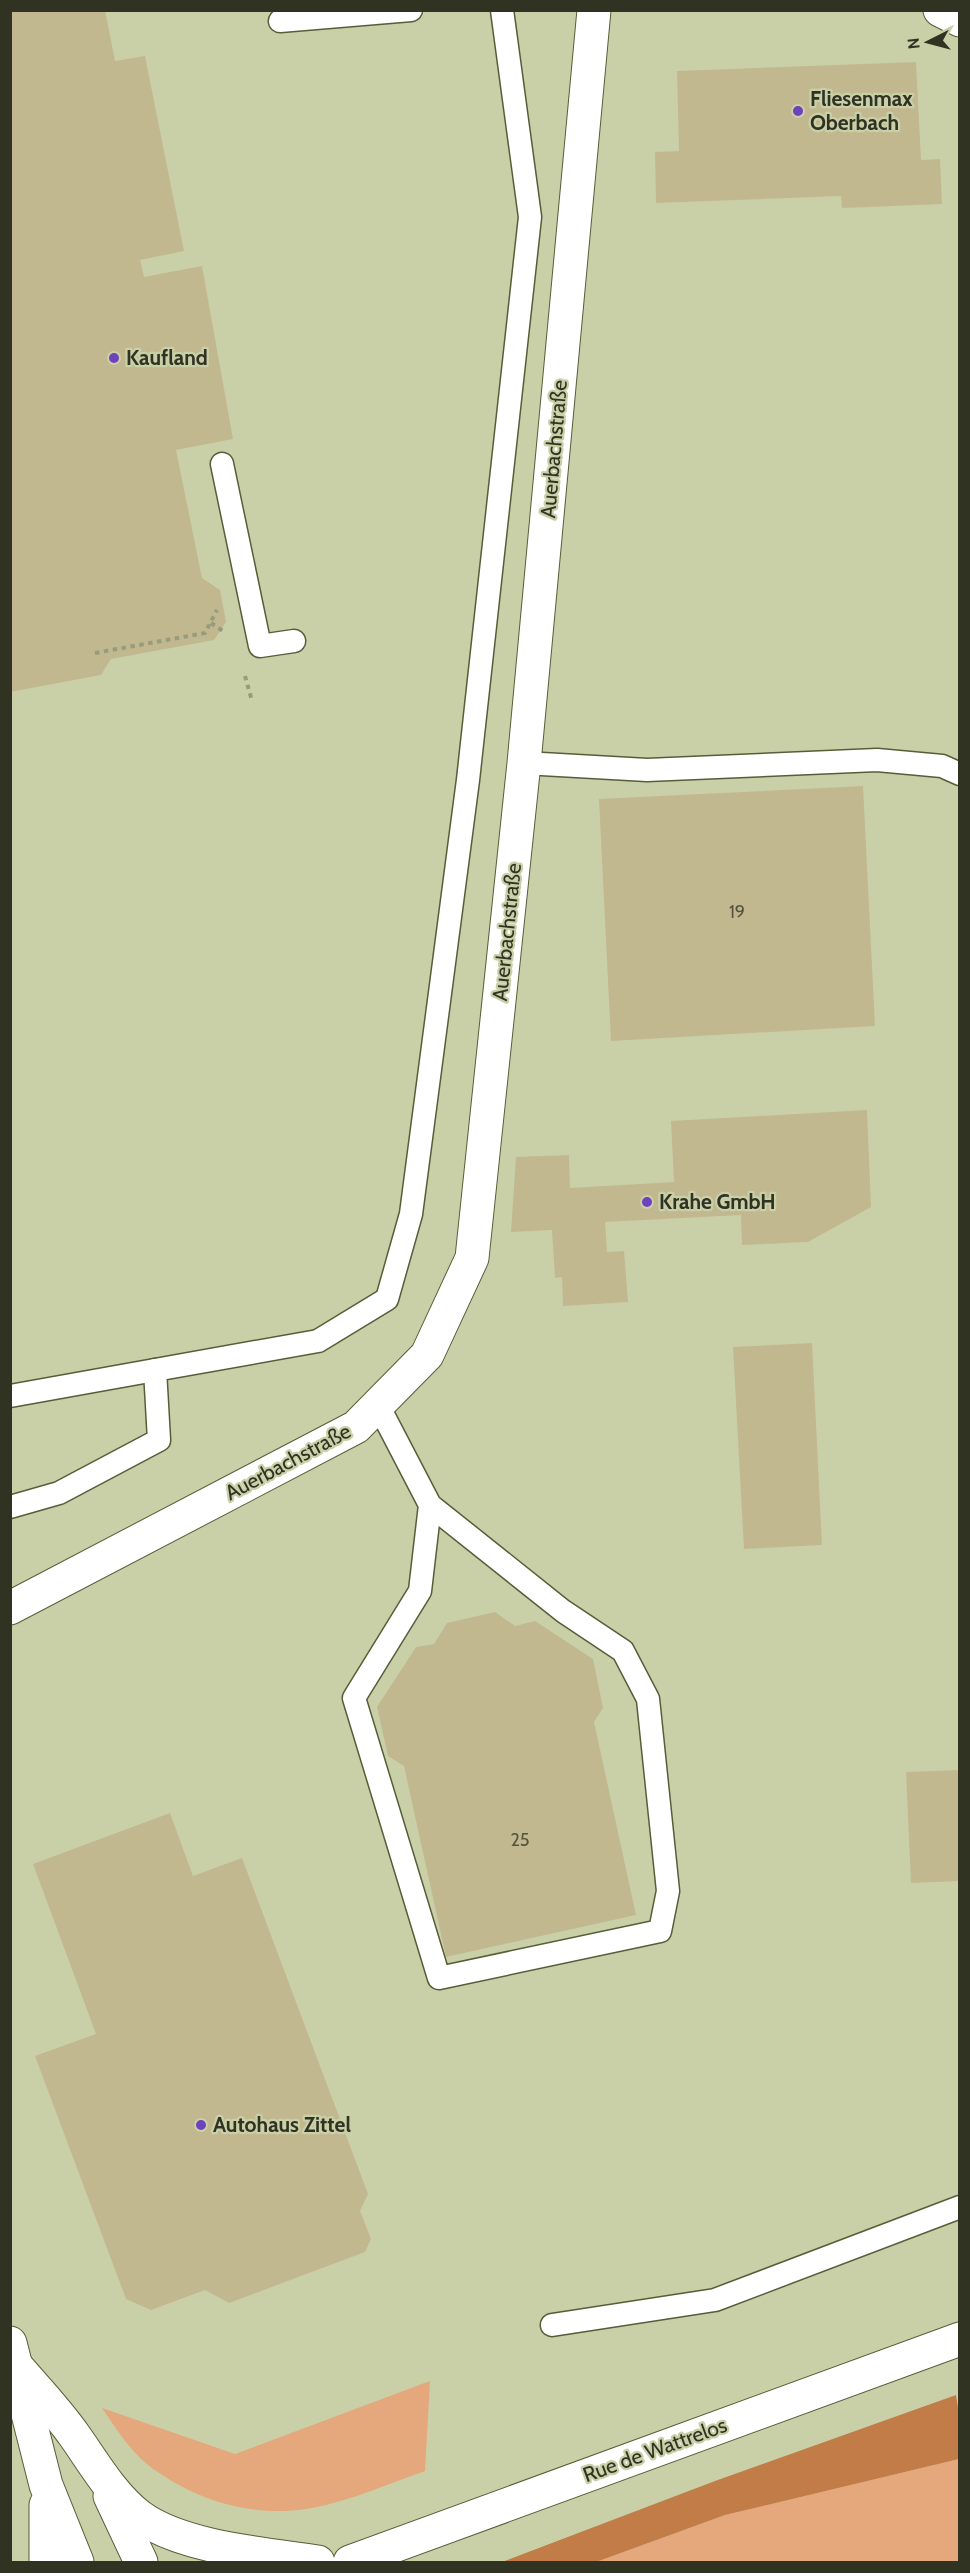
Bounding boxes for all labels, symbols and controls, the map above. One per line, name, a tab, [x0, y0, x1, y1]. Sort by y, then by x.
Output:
north arrow	[898, 12, 958, 72]
text: N	[904, 37, 924, 50]
place label: Fliesenmax Oberbach	[810, 86, 913, 135]
marker: Fliesenmax Oberbach	[791, 104, 805, 118]
place label: Kaufland	[126, 345, 208, 370]
marker: Kaufland	[107, 351, 121, 365]
street label: Auerbachstraße	[535, 378, 572, 519]
street label: Auerbachstraße	[487, 861, 526, 1002]
house number: 19	[729, 901, 745, 923]
place label: Krahe GmbH	[659, 1189, 776, 1214]
marker: Krahe GmbH	[640, 1195, 654, 1209]
street label: Auerbachstraße	[221, 1418, 355, 1505]
house number: 25	[510, 1829, 530, 1851]
place label: Autohaus Zittel	[213, 2112, 351, 2137]
marker: Autohaus Zittel	[194, 2118, 208, 2132]
street label: Rue de Wattrelos	[579, 2412, 730, 2487]

